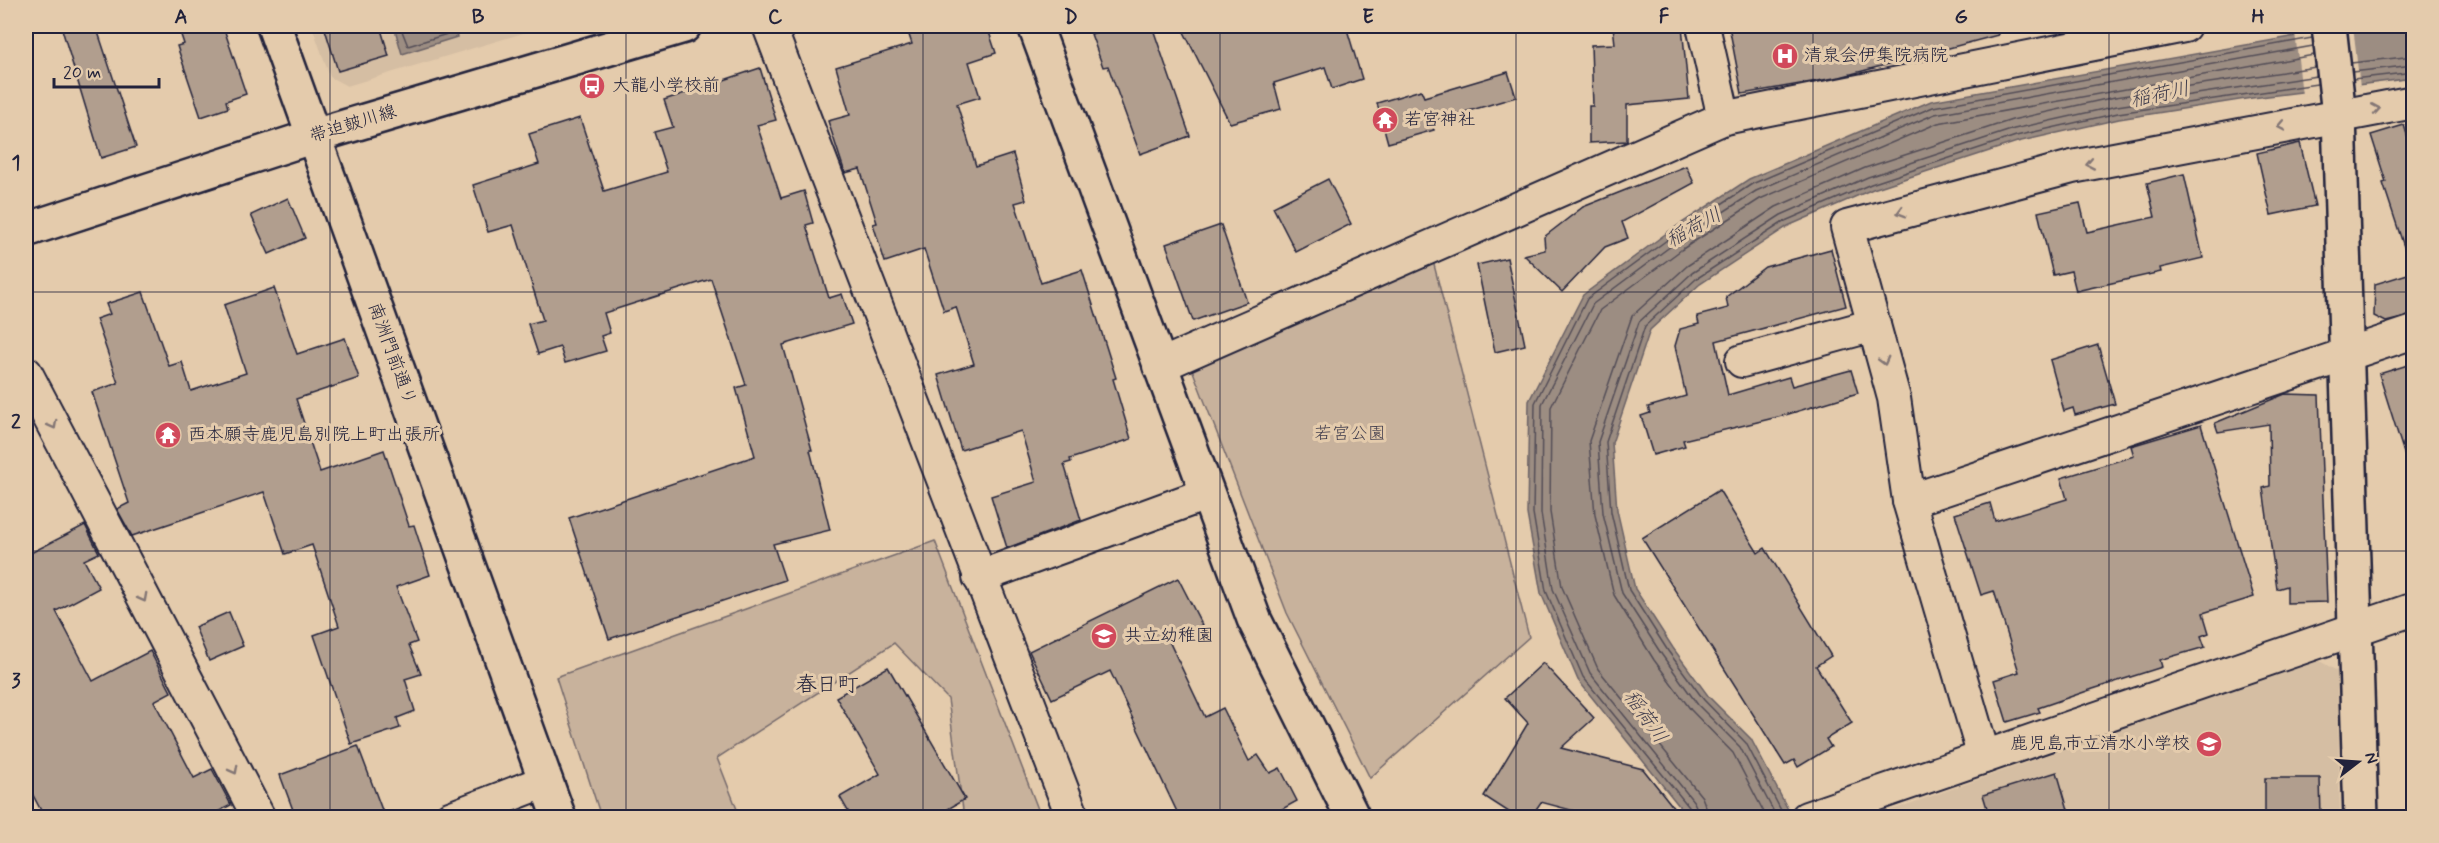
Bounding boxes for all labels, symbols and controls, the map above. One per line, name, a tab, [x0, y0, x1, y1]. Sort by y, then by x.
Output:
text: A	[174, 4, 188, 31]
text: B	[472, 4, 485, 31]
text: C	[768, 4, 783, 31]
text: D	[1064, 4, 1078, 31]
text: E	[1362, 4, 1374, 31]
text: F	[1659, 4, 1670, 31]
text: G	[1954, 4, 1968, 31]
text: H	[2251, 4, 2265, 31]
hospital icon: 清泉会伊集院病院	[1770, 41, 1800, 71]
place label: 清泉会伊集院病院	[1804, 44, 1948, 68]
scale bar	[54, 51, 159, 89]
text: 20 m	[63, 61, 101, 85]
bus stop icon: 大龍小学校前	[577, 71, 607, 101]
place label: 大龍小学校前	[612, 74, 720, 98]
water label: 稲荷川	[2128, 76, 2192, 114]
street label: 帯迫皷川線	[306, 99, 400, 149]
one-way arrow	[2371, 103, 2381, 115]
temple icon: 若宮神社	[1370, 105, 1400, 135]
place label: 若宮神社	[1404, 108, 1476, 132]
one-way arrow	[2277, 119, 2287, 132]
text: 1	[12, 150, 20, 177]
one-way arrow	[2085, 157, 2095, 170]
water label: 稲荷川	[1661, 202, 1727, 254]
one-way arrow	[1896, 204, 1906, 217]
street label: 南洲門前通り	[362, 299, 422, 409]
one-way arrow	[1877, 355, 1889, 365]
text: 2	[11, 409, 21, 436]
one-way arrow	[46, 419, 57, 429]
temple icon: 西本願寺鹿児島別院上町出張所	[153, 420, 183, 450]
park label: 若宮公園	[1314, 422, 1386, 446]
place label: 西本願寺鹿児島別院上町出張所	[188, 423, 440, 447]
one-way arrow	[136, 591, 148, 602]
school or university icon: 共立幼稚園	[1089, 621, 1119, 651]
place label: 共立幼稚園	[1124, 624, 1214, 648]
text: 3	[11, 668, 21, 695]
district label: 春日町	[796, 671, 859, 699]
water label: 稲荷川	[1617, 685, 1673, 749]
school or university icon: 鹿児島市立清水小学校	[2194, 729, 2224, 759]
place label: 鹿児島市立清水小学校	[2010, 732, 2190, 756]
north arrow	[2328, 732, 2388, 792]
text: N	[2359, 750, 2383, 766]
one-way arrow	[227, 764, 238, 775]

